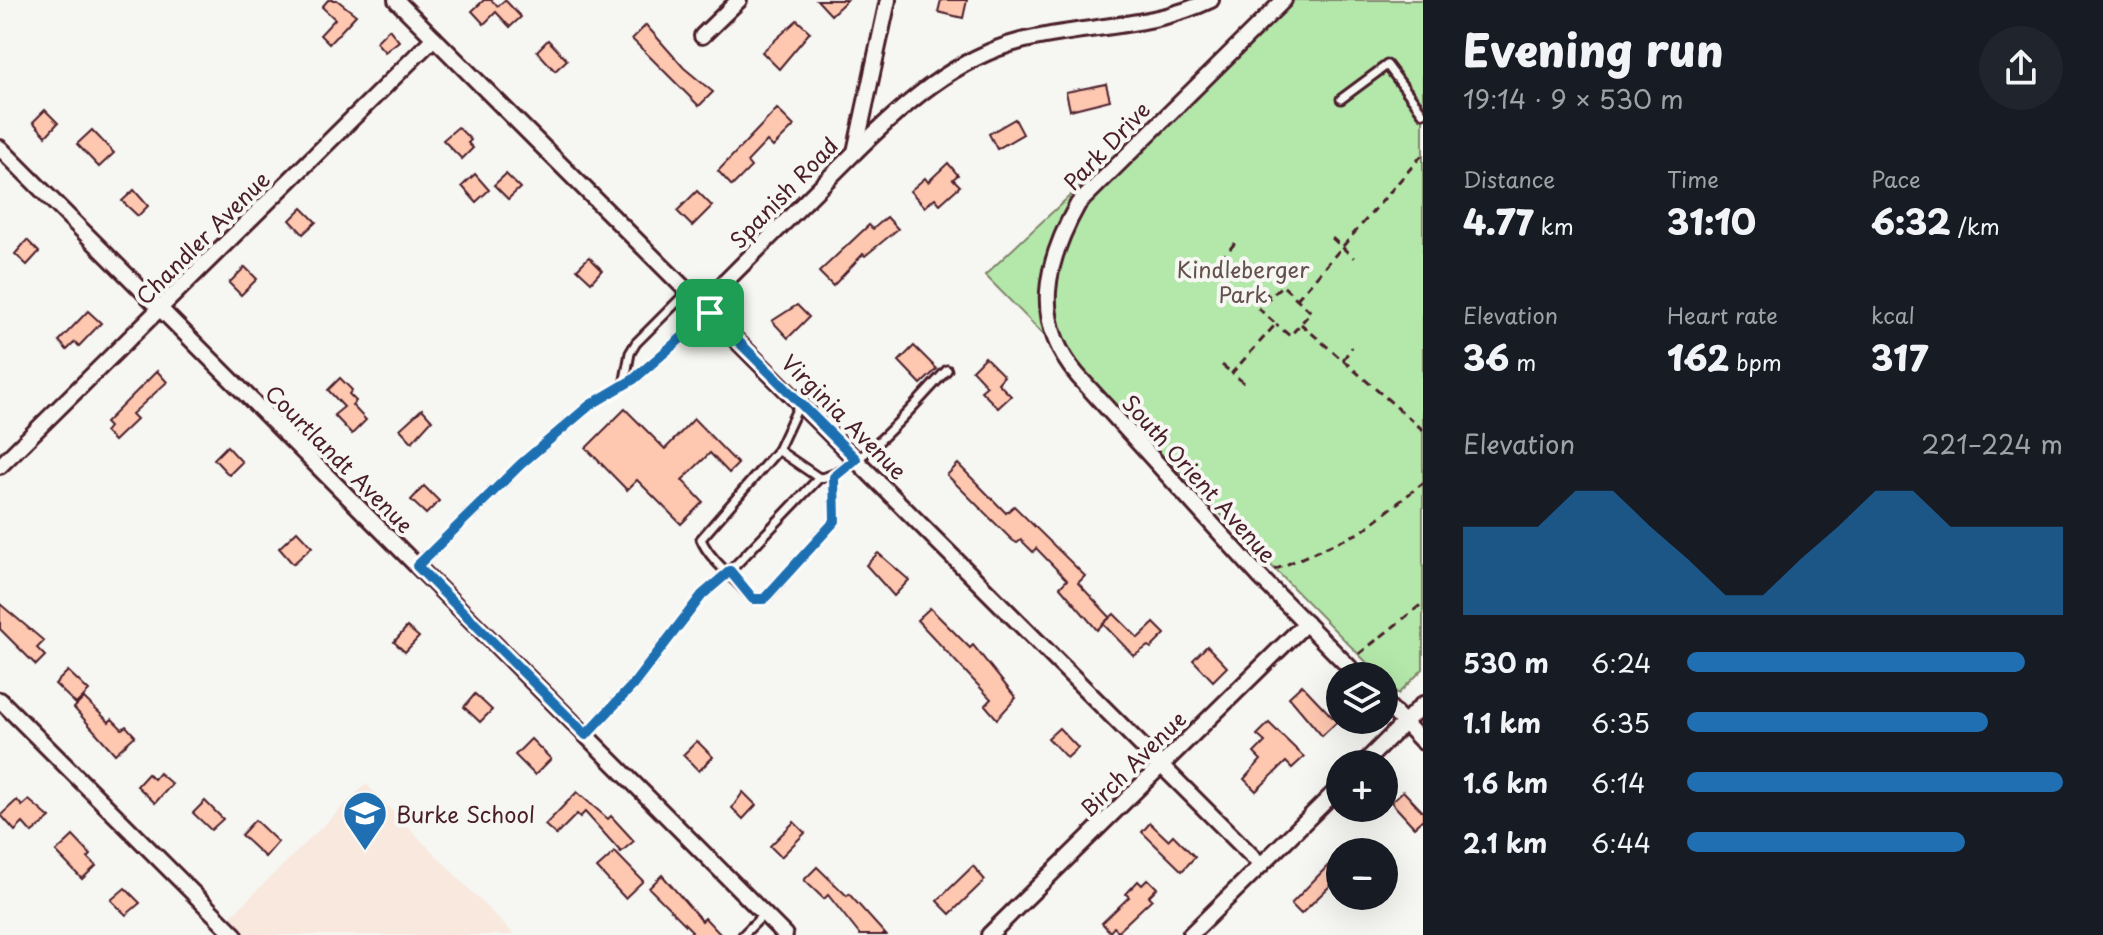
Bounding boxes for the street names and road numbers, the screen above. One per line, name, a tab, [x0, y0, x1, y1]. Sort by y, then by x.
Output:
street label: Park Drive	[1055, 93, 1157, 197]
street label: Spanish Road	[721, 129, 845, 255]
street label: Chandler Avenue	[128, 163, 276, 311]
street label: Virginia Avenue	[775, 346, 915, 486]
street label: Courtlandt Avenue	[258, 376, 422, 540]
street label: South Orient Avenue	[1115, 387, 1285, 569]
street label: Birch Avenue	[1071, 702, 1193, 824]

